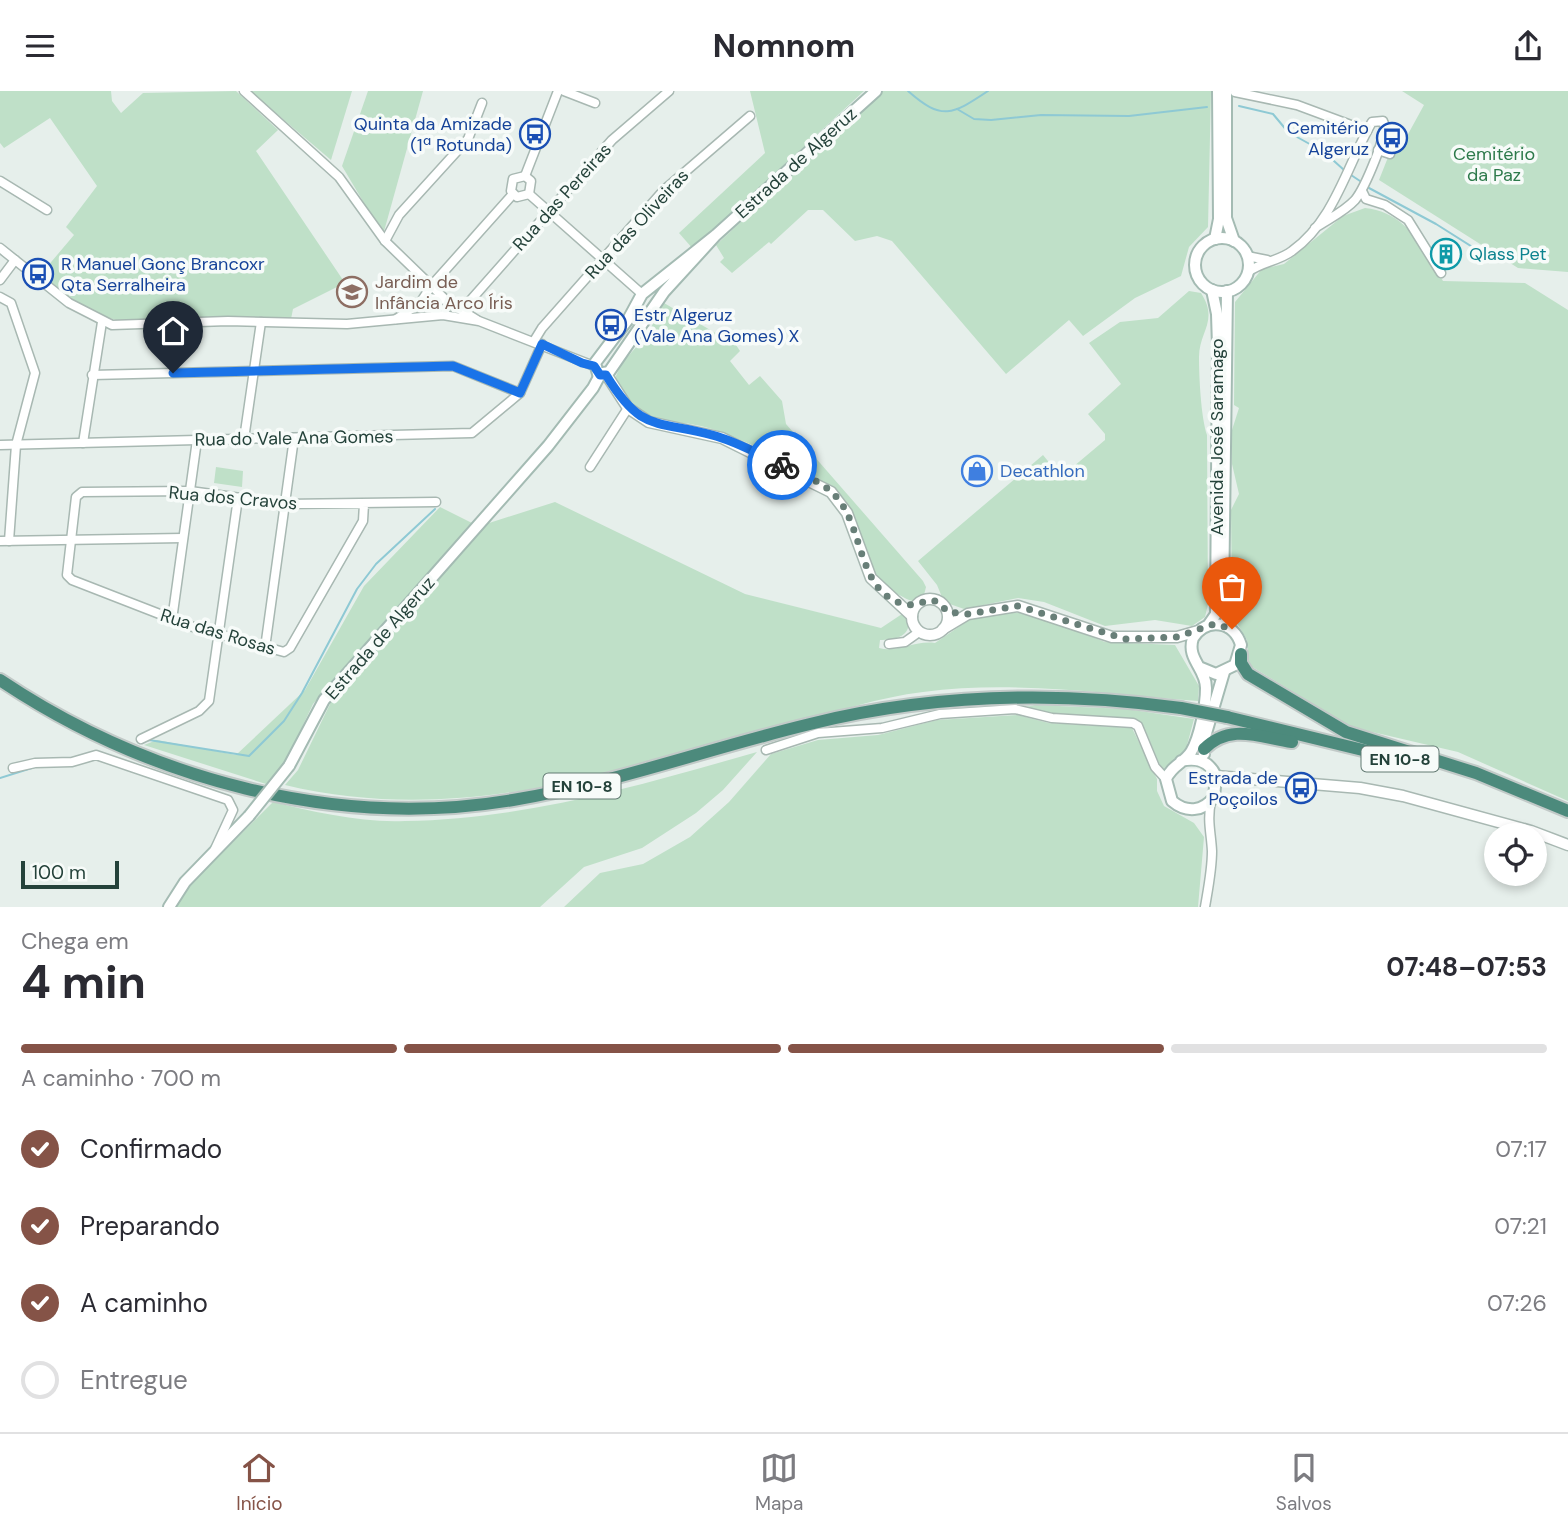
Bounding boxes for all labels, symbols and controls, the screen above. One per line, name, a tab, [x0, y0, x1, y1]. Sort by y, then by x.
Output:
text: Nomnom	[713, 25, 855, 67]
icon: menu	[21, 27, 59, 65]
icon: share	[1509, 27, 1547, 65]
street label: Estrada de Algeruz	[730, 102, 862, 224]
place label: Quinta da Amizade (1ª Rotunda)	[354, 112, 512, 157]
place label: Cemitério Algeruz	[1287, 116, 1369, 161]
bus stop icon: Quinta da Amizade (1ª Rotunda)	[518, 117, 552, 151]
bus stop icon: Cemitério Algeruz	[1375, 121, 1409, 155]
street label: Rua das Pereiras	[507, 138, 617, 256]
park label: Cemitério da Paz	[1453, 142, 1535, 187]
street label: Rua das Oliveiras	[580, 164, 694, 284]
building icon: Qlass Pet	[1429, 237, 1463, 271]
place label: Qlass Pet	[1469, 242, 1547, 266]
place label: R Manuel Gonç Brancoxr Qta Serralheira	[61, 252, 265, 297]
bus stop icon: R Manuel Gonç Brancoxr Qta Serralheira	[21, 257, 55, 291]
place label: Jardim de Infância Arco Íris	[375, 270, 513, 315]
school or university icon: Jardim de Infância Arco Íris	[335, 275, 369, 309]
pin	[143, 301, 203, 373]
place label: Estr Algeruz (Vale Ana Gomes) X	[634, 303, 799, 348]
bus stop icon: Estr Algeruz (Vale Ana Gomes) X	[594, 308, 628, 342]
icon: home	[154, 312, 192, 350]
street label: Avenida José Saramago	[1205, 338, 1229, 536]
street label: Rua do Vale Ana Gomes	[194, 424, 394, 452]
courier	[747, 430, 817, 500]
icon: bike	[763, 446, 801, 484]
shop icon: Decathlon	[960, 454, 994, 488]
place label: Decathlon	[1000, 459, 1085, 483]
street label: Rua dos Cravos	[168, 480, 298, 516]
pin	[1202, 557, 1262, 629]
icon: bag	[1213, 568, 1251, 606]
street label: Estrada de Algeruz	[320, 571, 440, 705]
street label: Rua das Rosas	[158, 603, 278, 661]
road number: EN 10-8	[1362, 747, 1438, 771]
place label: Estrada de Poçoilos	[1188, 766, 1278, 811]
bus stop icon: Estrada de Poçoilos	[1284, 771, 1318, 805]
road number: EN 10-8	[544, 773, 620, 799]
map controls	[1484, 823, 1547, 886]
button: locate	[1484, 823, 1547, 886]
scale bar	[21, 858, 119, 890]
text: 100 m	[32, 860, 86, 885]
text: Chega em	[21, 926, 129, 956]
text: 07:48–07:53	[1386, 950, 1547, 984]
text: 4 min	[21, 952, 146, 1012]
text: A caminho · 700 m	[21, 1063, 221, 1093]
icon: check	[21, 1130, 59, 1168]
text: Confirmado	[80, 1132, 222, 1166]
text: 07:17	[1495, 1134, 1547, 1164]
icon: check	[21, 1207, 59, 1245]
text: Preparando	[80, 1209, 220, 1243]
text: 07:21	[1494, 1211, 1547, 1241]
icon: check	[21, 1284, 59, 1322]
text: A caminho	[80, 1286, 208, 1320]
text: 07:26	[1487, 1288, 1547, 1318]
text: Entregue	[80, 1363, 188, 1397]
tab: Início	[236, 1449, 283, 1516]
tab: Mapa	[755, 1449, 803, 1516]
tab: Salvos	[1276, 1449, 1332, 1516]

